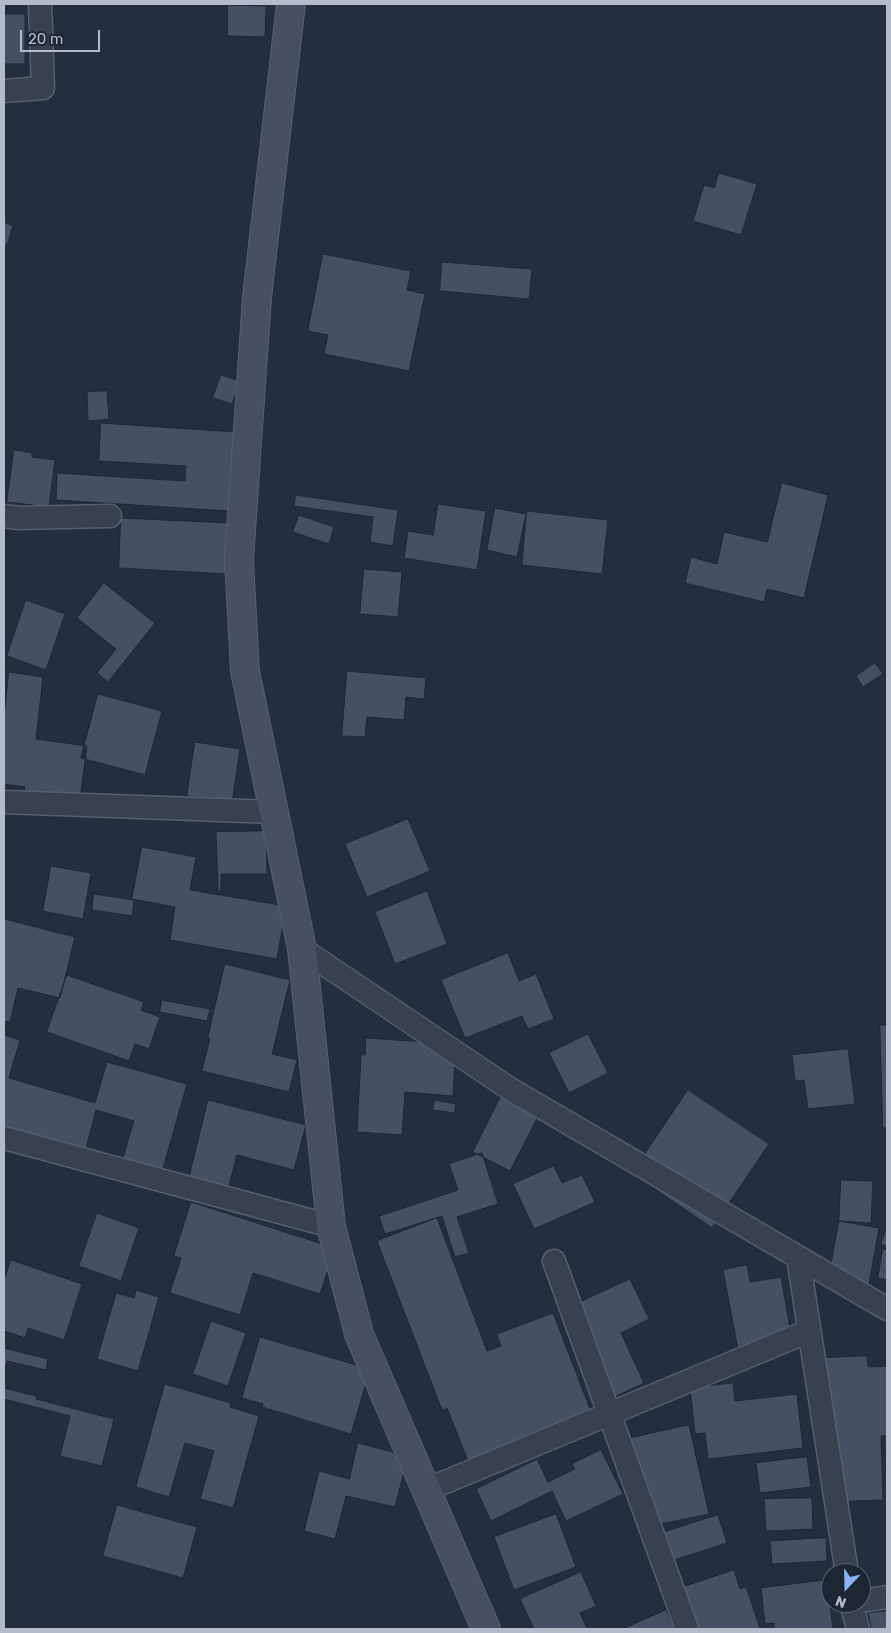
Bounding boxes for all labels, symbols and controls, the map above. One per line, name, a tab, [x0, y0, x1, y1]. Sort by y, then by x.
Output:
scale bar	[22, 20, 102, 52]
text: 20 m	[28, 30, 63, 48]
north arrow	[821, 1563, 871, 1613]
text: N	[833, 1592, 849, 1611]

